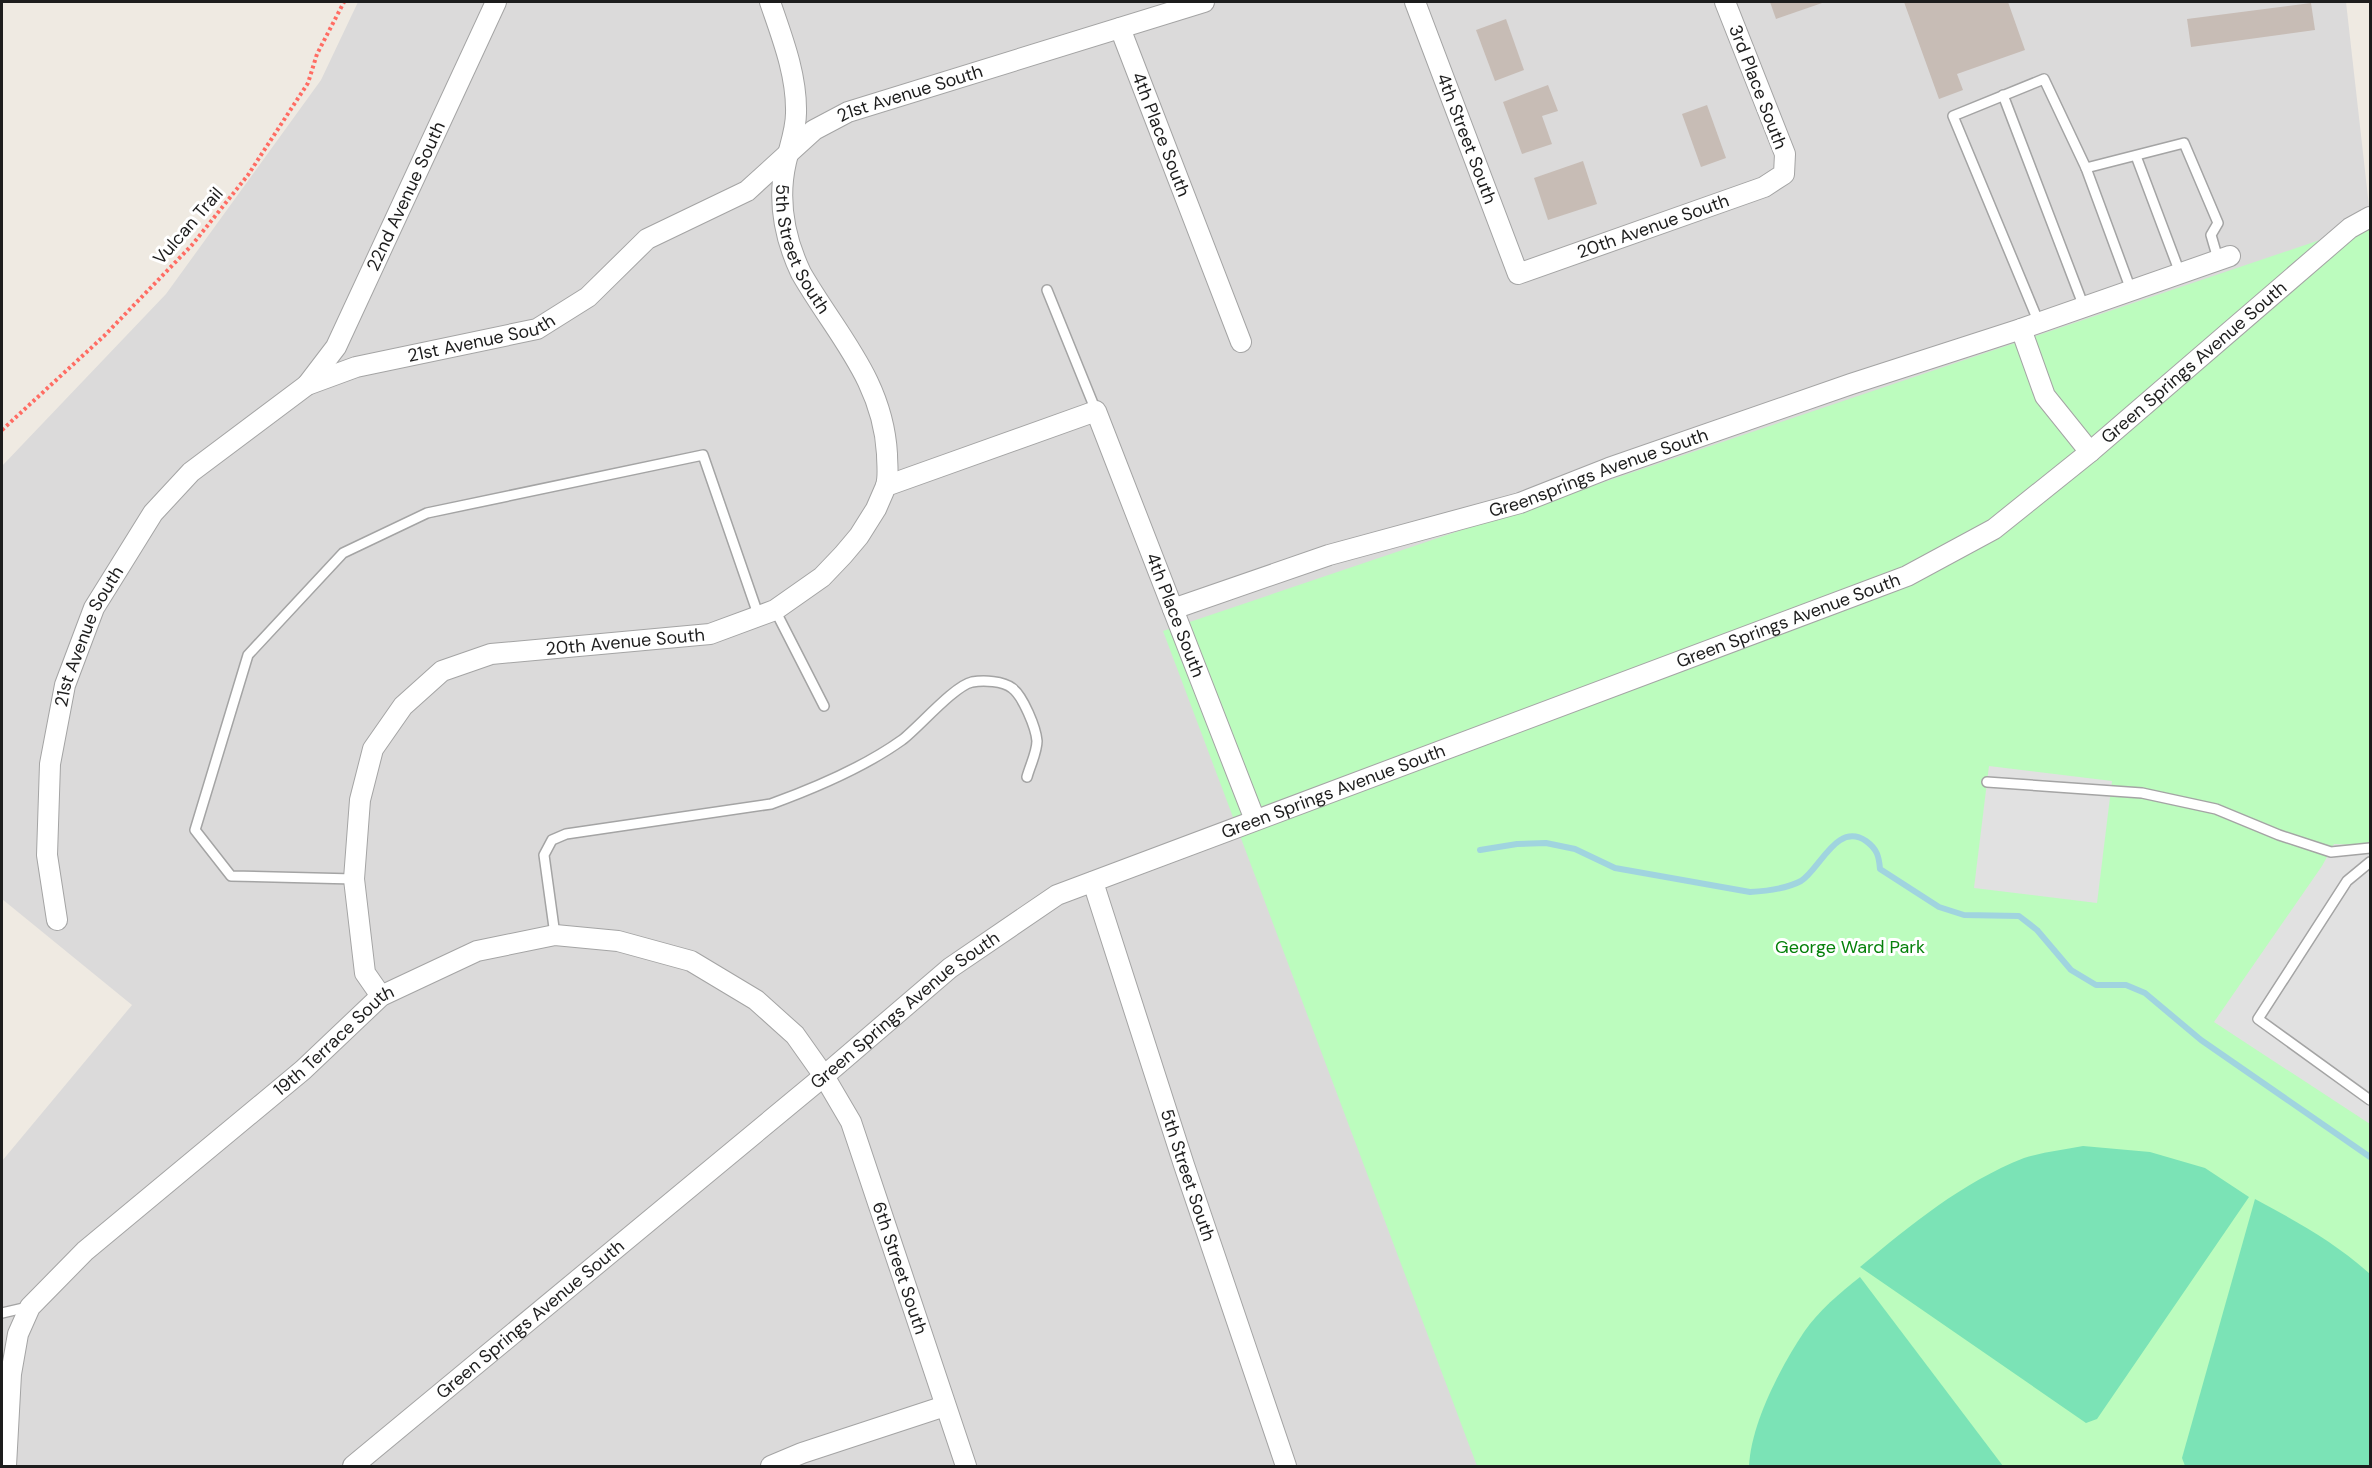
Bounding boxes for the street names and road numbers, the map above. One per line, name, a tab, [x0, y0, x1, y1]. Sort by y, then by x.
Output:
street label: 3rd Place South	[1723, 21, 1793, 153]
street label: 21st Avenue South	[833, 59, 986, 128]
street label: 4th Place South	[1126, 69, 1196, 200]
street label: 4th Street South	[1431, 70, 1502, 207]
street label: 22nd Avenue South	[361, 118, 451, 275]
street label: Vulcan Trail	[148, 182, 228, 270]
street label: 5th Street South	[770, 183, 836, 319]
street label: 20th Avenue South	[1574, 188, 1732, 264]
street label: Green Springs Avenue South	[2096, 276, 2292, 449]
street label: 21st Avenue South	[405, 309, 560, 368]
street label: Greensprings Avenue South	[1486, 423, 1711, 523]
street label: 4th Place South	[1140, 549, 1210, 681]
street label: 21st Avenue South	[49, 562, 129, 709]
street label: Green Springs Avenue South	[1673, 568, 1904, 674]
street label: 20th Avenue South	[545, 623, 706, 661]
street label: Green Springs Avenue South	[1218, 738, 1449, 844]
street label: Green Springs Avenue South	[805, 926, 1004, 1094]
street label: 19th Terrace South	[269, 980, 398, 1101]
street label: 5th Street South	[1155, 1106, 1221, 1244]
street label: 6th Street South	[867, 1199, 933, 1337]
street label: Green Springs Avenue South	[431, 1234, 629, 1404]

